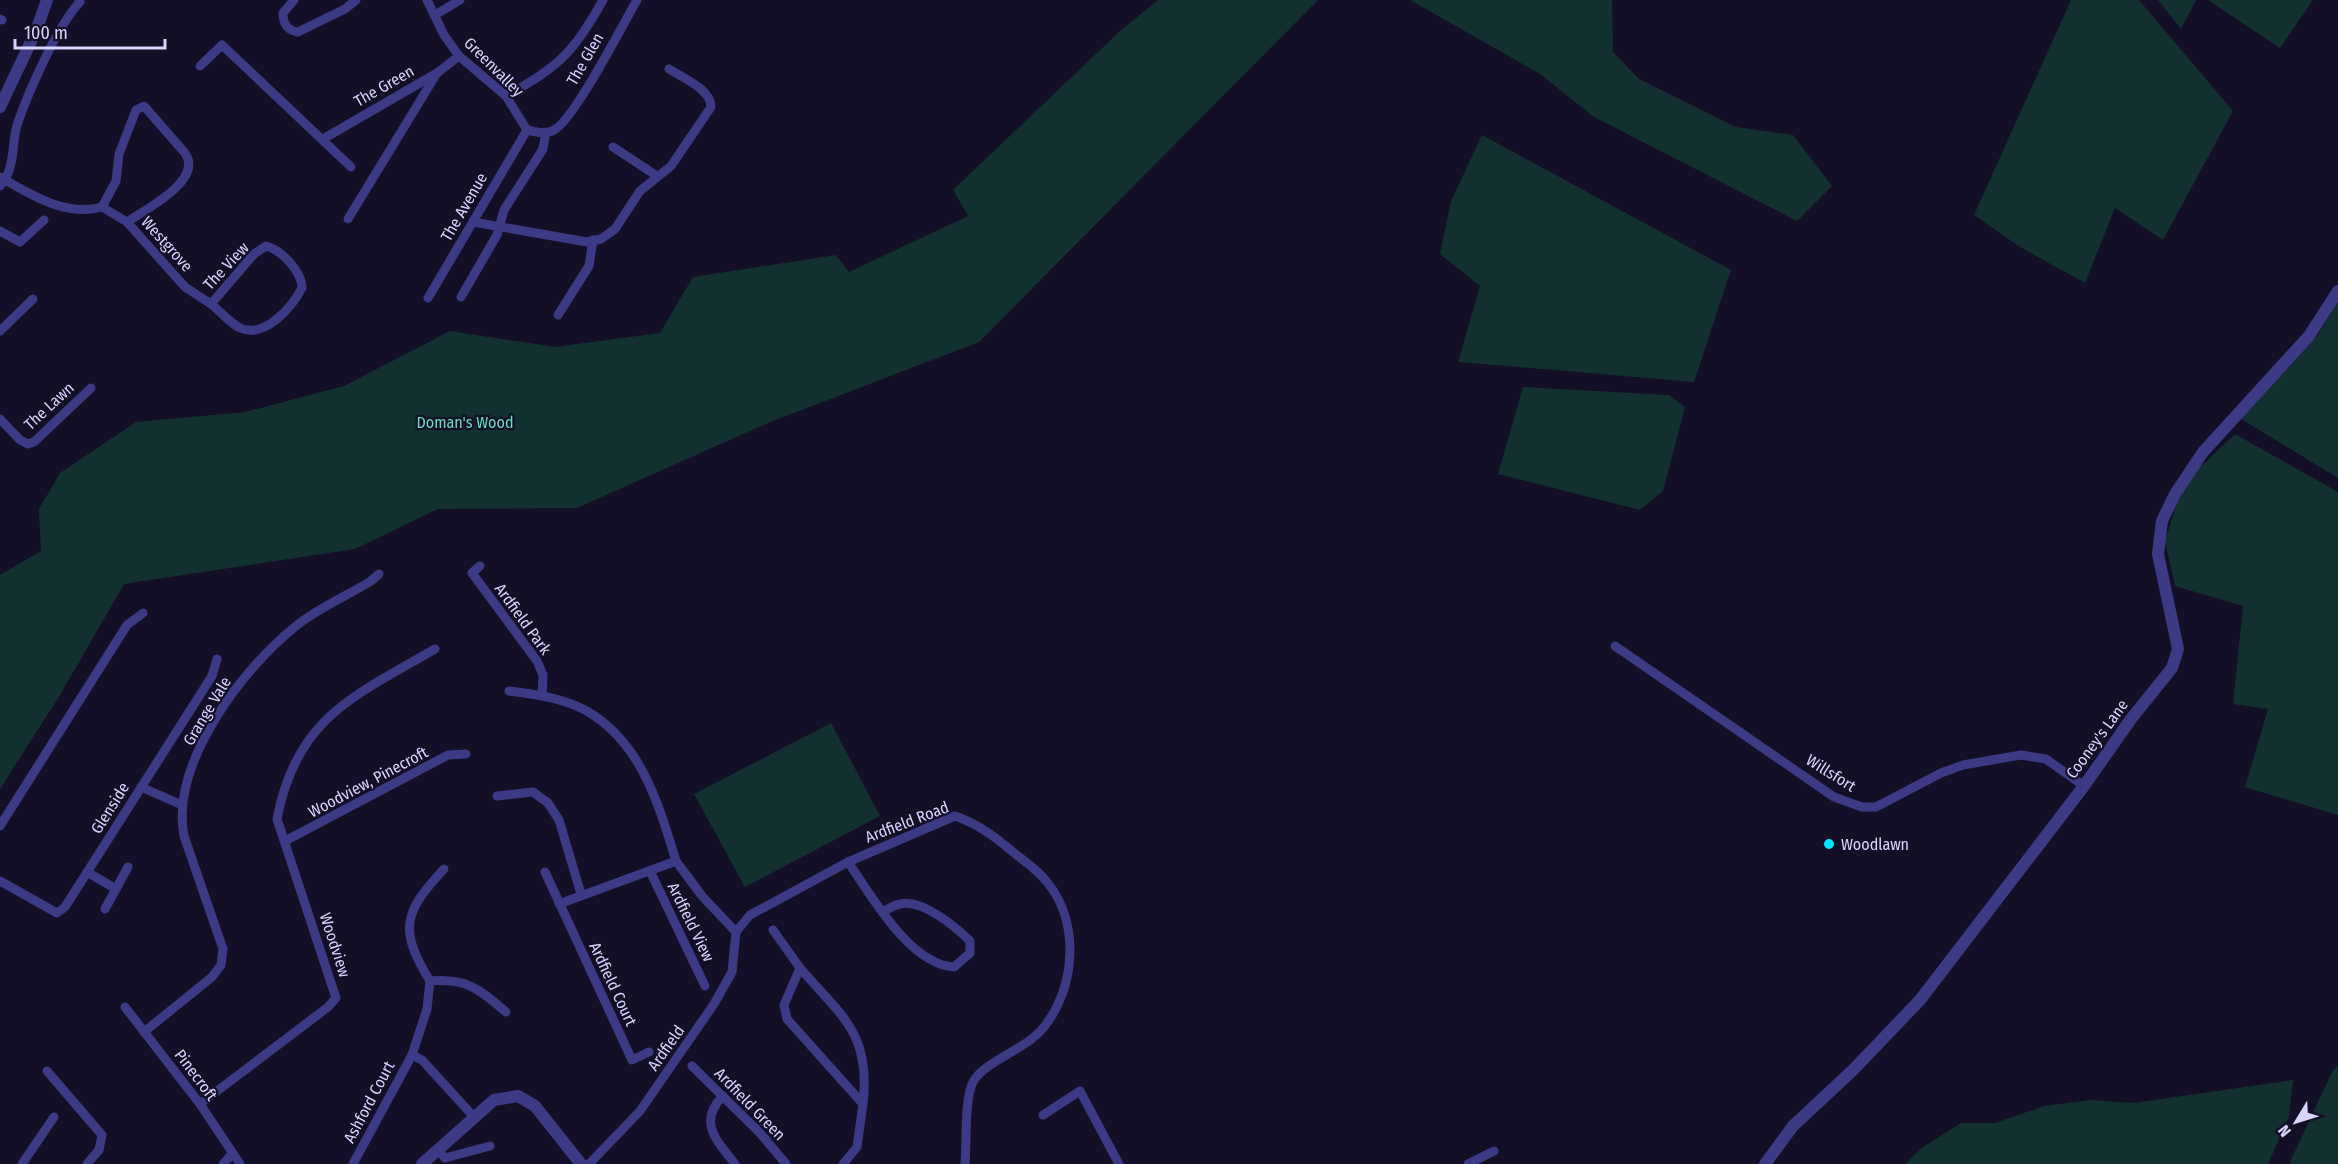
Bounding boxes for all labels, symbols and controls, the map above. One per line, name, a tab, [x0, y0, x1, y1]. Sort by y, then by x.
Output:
scale bar	[15, 12, 165, 50]
text: 100 m	[24, 22, 68, 44]
street label: The Glen	[562, 30, 608, 88]
street label: Greenvalley	[460, 33, 528, 101]
street label: The Green	[351, 61, 417, 111]
street label: The Avenue	[437, 169, 491, 244]
street label: Westgrove	[137, 213, 197, 276]
street label: The View	[199, 238, 253, 294]
street label: The Lawn	[20, 378, 78, 434]
park label: Doman's Wood	[416, 413, 514, 432]
street label: Ardfield Park	[491, 580, 555, 659]
street label: Grange Vale	[179, 673, 235, 749]
street label: Cooney's Lane	[2062, 696, 2132, 782]
street label: Woodview, Pinecroft	[305, 742, 432, 822]
street label: Willsfort	[1803, 750, 1860, 796]
street label: Glenside	[87, 779, 133, 837]
street label: Ardfield Road	[862, 797, 952, 847]
place label: Woodlawn	[1841, 835, 1909, 854]
marker: Woodlawn	[1822, 837, 1836, 851]
street label: Ardfield View	[664, 879, 718, 965]
street label: Woodview	[316, 910, 355, 980]
street label: Ardfield Court	[585, 939, 641, 1030]
street label: Ardfield	[644, 1022, 688, 1074]
street label: Pinecroft	[171, 1046, 222, 1105]
street label: Ashford Court	[340, 1057, 399, 1146]
street label: Ardfield Green	[711, 1064, 789, 1144]
north arrow	[2266, 1092, 2326, 1152]
text: N	[2274, 1121, 2295, 1141]

